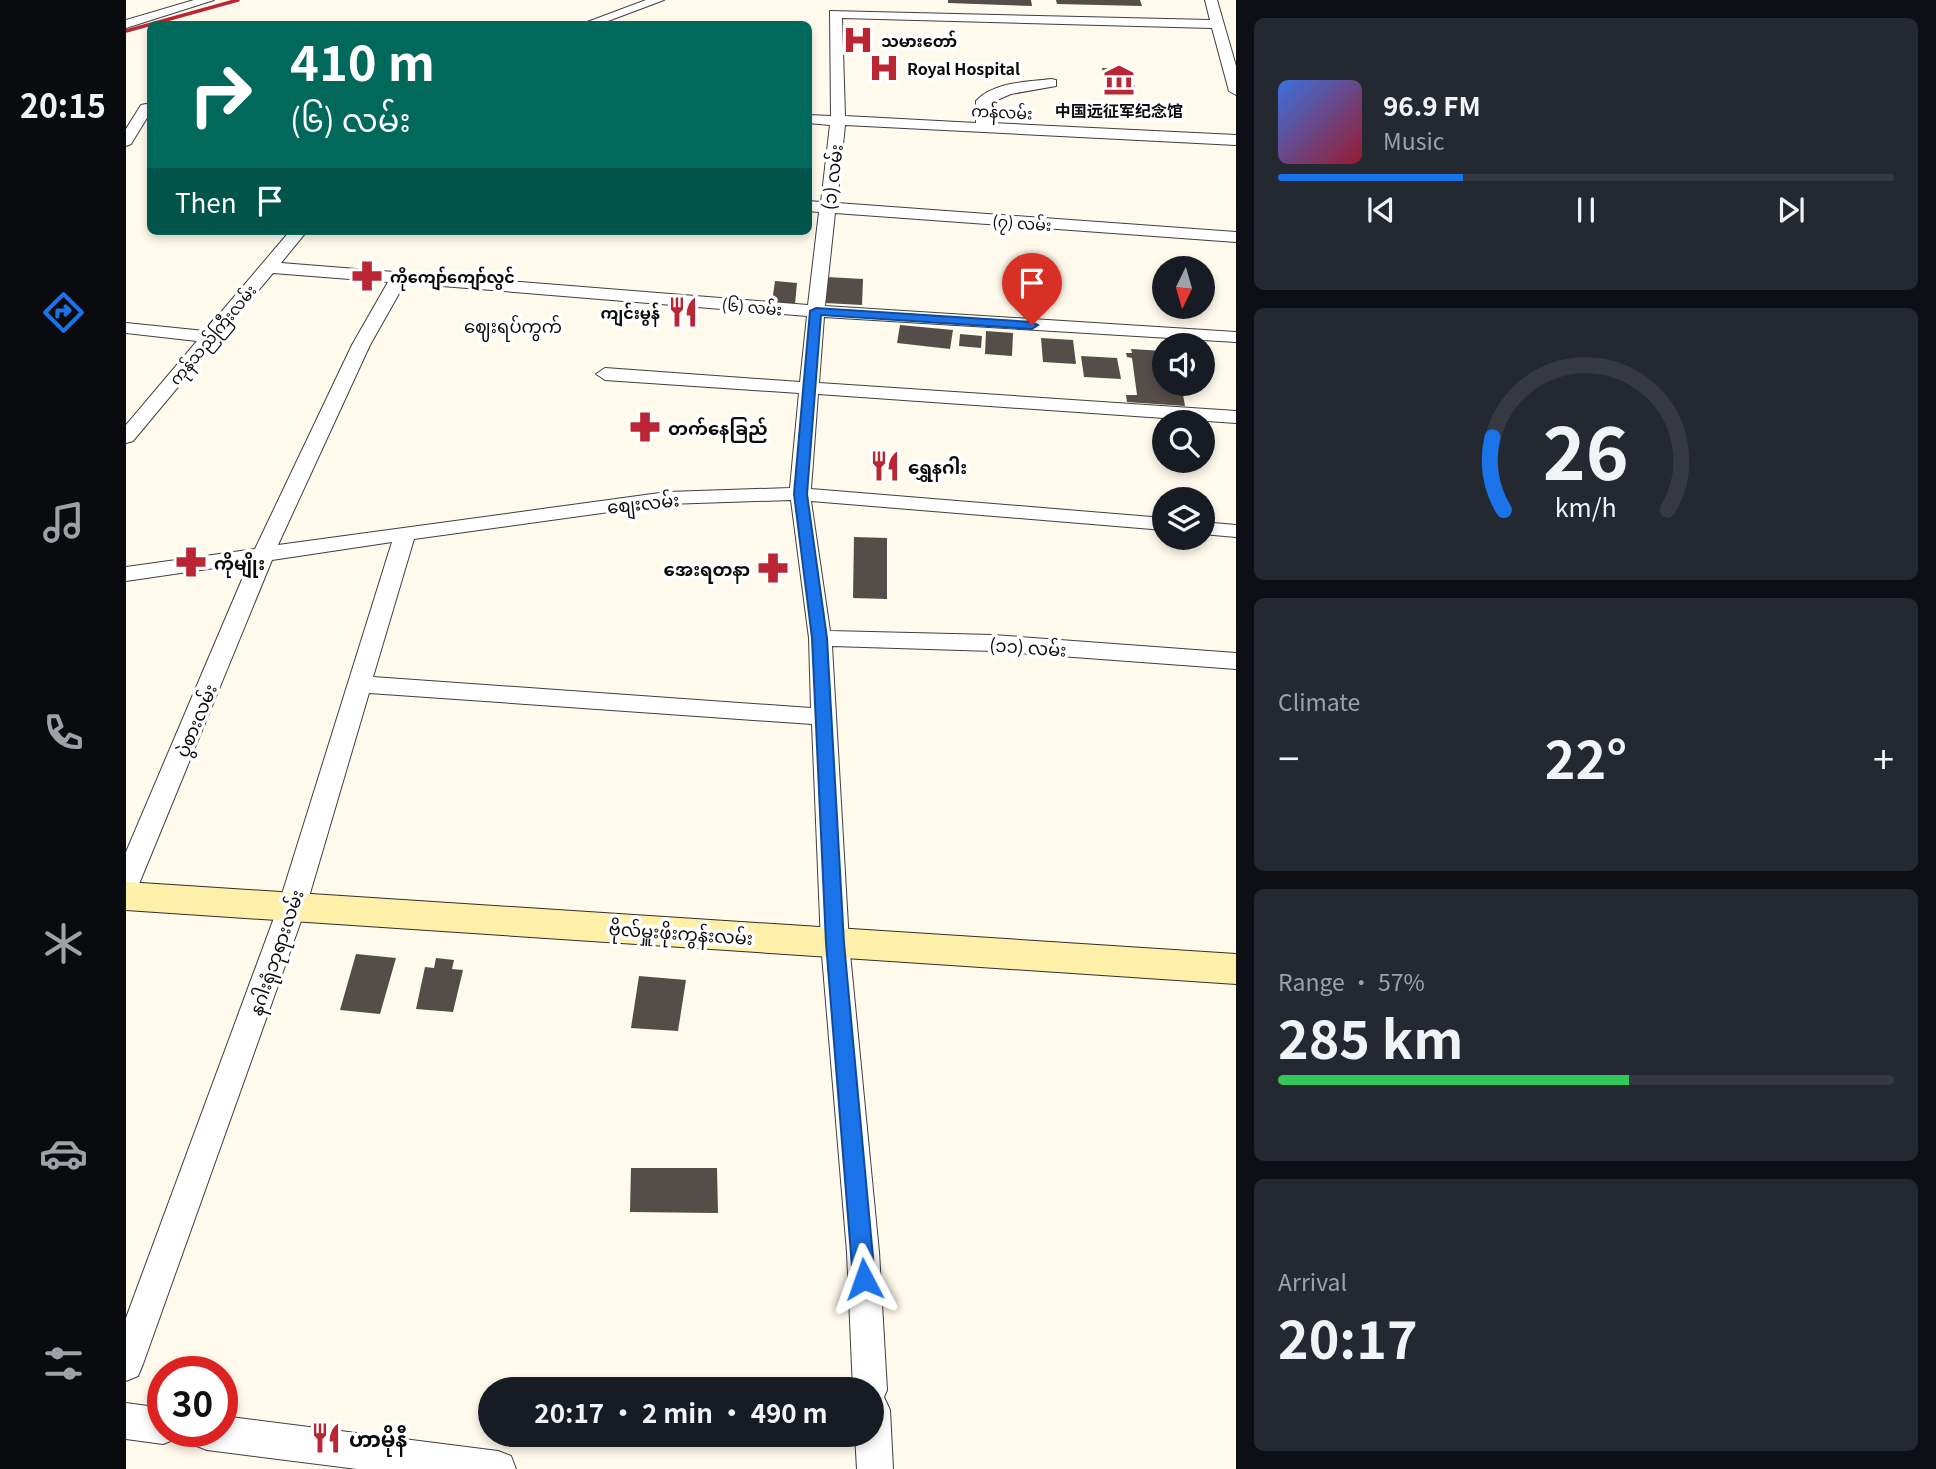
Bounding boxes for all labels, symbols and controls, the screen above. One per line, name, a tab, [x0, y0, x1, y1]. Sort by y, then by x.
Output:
hospital icon: သမားတော်	[841, 23, 875, 57]
text: 410 m	[290, 24, 435, 95]
place label: သမားတော်	[881, 28, 957, 52]
icon: right	[175, 49, 266, 140]
hospital icon: Royal Hospital	[867, 51, 901, 85]
place label: Royal Hospital	[907, 56, 1020, 80]
museum icon: 中国远征军纪念馆	[1102, 63, 1136, 97]
text: 20:15	[20, 81, 106, 127]
text: 96.9 FM	[1383, 86, 1481, 123]
text: (၆) လမ်း	[290, 95, 411, 141]
street label: ကန်လမ်း	[971, 97, 1033, 128]
place label: 中国远征军纪念馆	[1055, 98, 1183, 122]
text: Music	[1383, 123, 1444, 157]
street label: (၁) လမ်း	[814, 143, 848, 211]
icon: arrive	[251, 182, 289, 220]
text: Then	[175, 183, 237, 220]
icon: previous	[1362, 191, 1400, 229]
icon: pause	[1567, 191, 1605, 229]
icon: next	[1772, 191, 1810, 229]
street label: (၇) လမ်း	[991, 208, 1052, 239]
pin	[1002, 253, 1062, 325]
north arrow	[1152, 256, 1214, 318]
map controls	[1152, 256, 1215, 550]
pharmacy icon: ကိုကျော်ကျော်လွင်	[350, 259, 384, 293]
place label: ကိုကျော်ကျော်လွင်	[390, 264, 515, 291]
icon: arrive	[1013, 264, 1051, 302]
street label: ကုန်သည်ကြီးလမ်း	[163, 279, 264, 392]
icon: directions	[39, 288, 88, 337]
street label: (၆) လမ်း	[721, 291, 783, 321]
restaurant icon: ကျင်းမွန်	[666, 295, 700, 329]
place label: ကျင်းမွန်	[600, 300, 660, 327]
district label: ဈေးရပ်ကွက်	[464, 312, 562, 342]
button: sound	[1152, 333, 1215, 396]
text: 26	[1543, 397, 1629, 502]
pharmacy icon: တက်နေခြည်	[628, 410, 662, 444]
button: search	[1152, 410, 1215, 473]
place label: တက်နေခြည်	[668, 414, 768, 443]
restaurant icon: ရွှေနဂါး	[868, 449, 902, 483]
place label: ရွှေနဂါး	[908, 453, 967, 482]
street label: စျေးလမ်း	[605, 485, 681, 523]
button: layers	[1152, 487, 1215, 550]
text: km/h	[1555, 488, 1617, 524]
icon: music	[39, 498, 88, 547]
pharmacy icon: ကိုမျိုး	[174, 545, 208, 579]
place label: ကိုမျိုး	[214, 549, 265, 579]
pharmacy icon: အေးရတနာ	[756, 551, 790, 585]
place label: အေးရတနာ	[664, 555, 750, 584]
street label: (၁၁) လမ်း	[989, 630, 1067, 662]
street label: ပွဲစားလမ်း	[168, 679, 226, 762]
text: Climate	[1278, 684, 1360, 718]
icon: phone	[39, 708, 88, 757]
text: 22°	[1545, 719, 1627, 794]
text: −	[1278, 729, 1299, 784]
text: +	[1873, 729, 1894, 784]
street label: နဂါးရုံဘုရားလမ်း	[241, 886, 312, 1020]
street label: ဗိုလ်မှူးဖိုးကွန်းလမ်း	[608, 914, 754, 954]
icon: climate	[39, 919, 88, 968]
text: Range · 57%	[1278, 964, 1425, 998]
text: 285 km	[1278, 999, 1463, 1074]
icon: car	[39, 1129, 88, 1178]
position arrow	[827, 1242, 901, 1316]
text: Arrival	[1278, 1264, 1347, 1298]
text: 20:17	[1278, 1299, 1418, 1374]
icon: filters	[39, 1339, 88, 1388]
speed limit sign: 30	[147, 1356, 238, 1447]
text: 20:17 · 2 min · 490 m	[534, 1393, 828, 1430]
restaurant icon: ဟာမိုနီ	[309, 1421, 343, 1455]
place label: ဟာမိုနီ	[349, 1423, 407, 1457]

